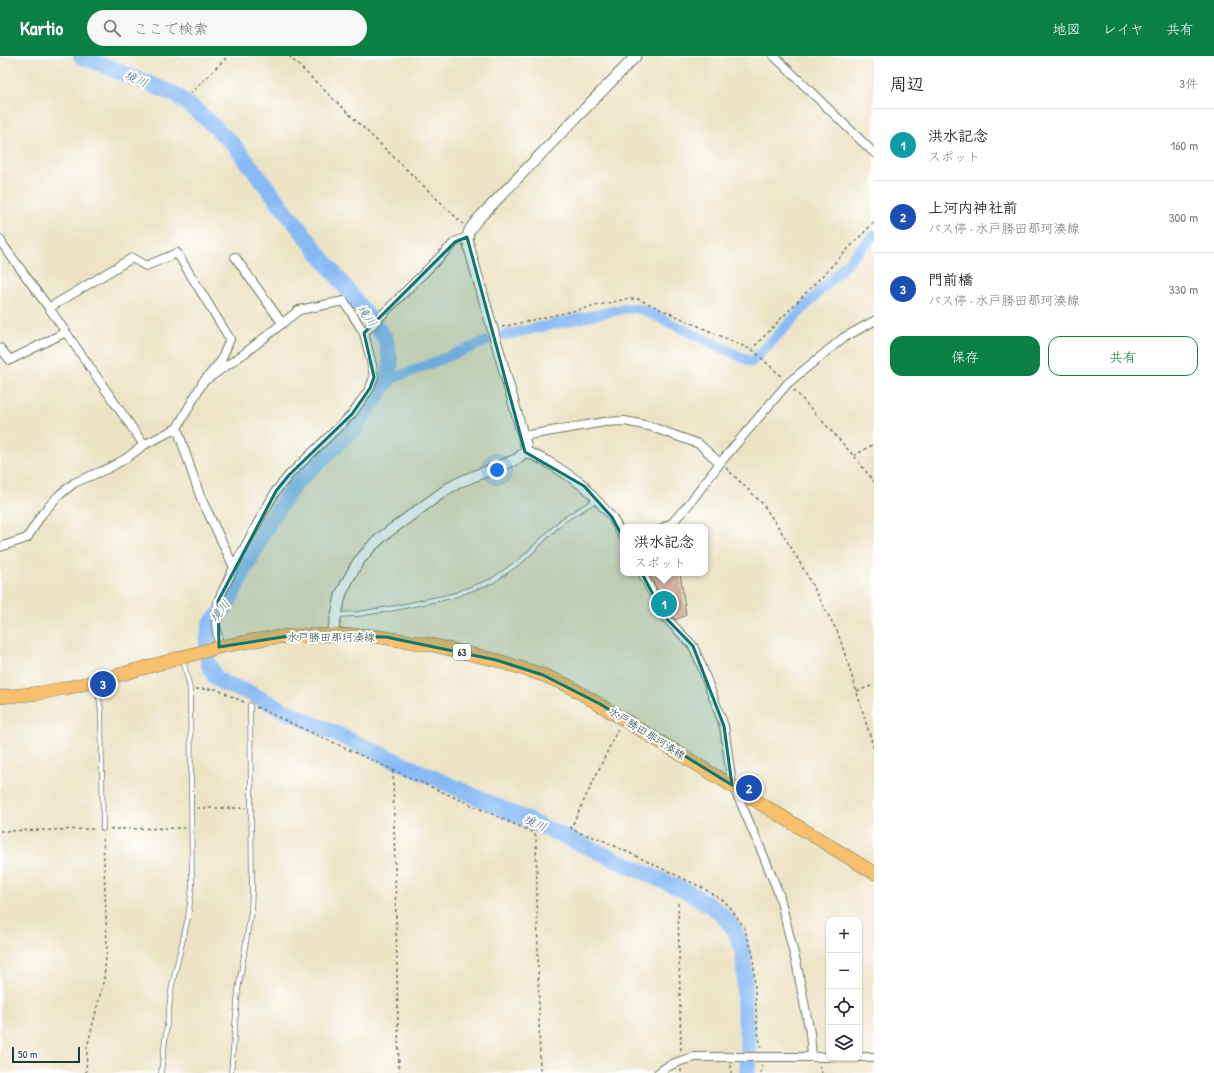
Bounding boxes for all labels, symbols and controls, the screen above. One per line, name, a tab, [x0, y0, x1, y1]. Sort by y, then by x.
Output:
search box	[87, 10, 367, 46]
text: Kartio	[20, 15, 63, 41]
icon: search	[101, 17, 123, 39]
text: ここで検索	[133, 18, 208, 39]
text: 地図	[1053, 19, 1081, 38]
text: レイヤ	[1103, 19, 1144, 38]
text: 共有	[1166, 19, 1194, 38]
water label: 境川	[122, 66, 151, 91]
text: 周辺	[890, 72, 924, 95]
text: 3件	[1179, 74, 1198, 92]
text: 洪水記念	[928, 125, 988, 146]
text: 1	[901, 136, 905, 154]
text: 160 m	[1170, 136, 1198, 154]
text: スポット	[928, 147, 980, 165]
text: 上河内神社前	[928, 197, 1018, 218]
text: 2	[900, 208, 906, 226]
text: 300 m	[1169, 208, 1198, 226]
text: バス停 · 水戸勝田那珂湊線	[928, 219, 1080, 237]
text: 門前橋	[928, 269, 973, 290]
text: 3	[900, 280, 906, 298]
text: 330 m	[1169, 280, 1198, 298]
text: バス停 · 水戸勝田那珂湊線	[928, 291, 1080, 309]
water label: 境川	[353, 301, 381, 330]
button: 保存	[890, 336, 1040, 376]
button: 共有	[1048, 336, 1198, 376]
your location	[487, 460, 507, 480]
popup	[620, 524, 708, 576]
text: 洪水記念	[634, 531, 694, 552]
text: スポット	[634, 553, 686, 571]
pin: 1	[651, 589, 677, 619]
water label: 境川	[206, 596, 234, 625]
street label: 水戸勝田那珂湊線	[287, 630, 375, 644]
road number: 63	[453, 644, 471, 660]
pin: 3	[90, 669, 116, 699]
street label: 水戸勝田那珂湊線	[606, 704, 688, 762]
pin: 2	[736, 773, 762, 803]
water label: 境川	[521, 810, 550, 835]
map controls	[826, 917, 862, 1061]
button: +	[826, 917, 862, 953]
button: −	[826, 953, 862, 989]
button: locate	[826, 989, 862, 1025]
button: layers	[826, 1025, 862, 1061]
scale bar	[12, 1045, 80, 1064]
text: 50 m	[18, 1047, 38, 1061]

